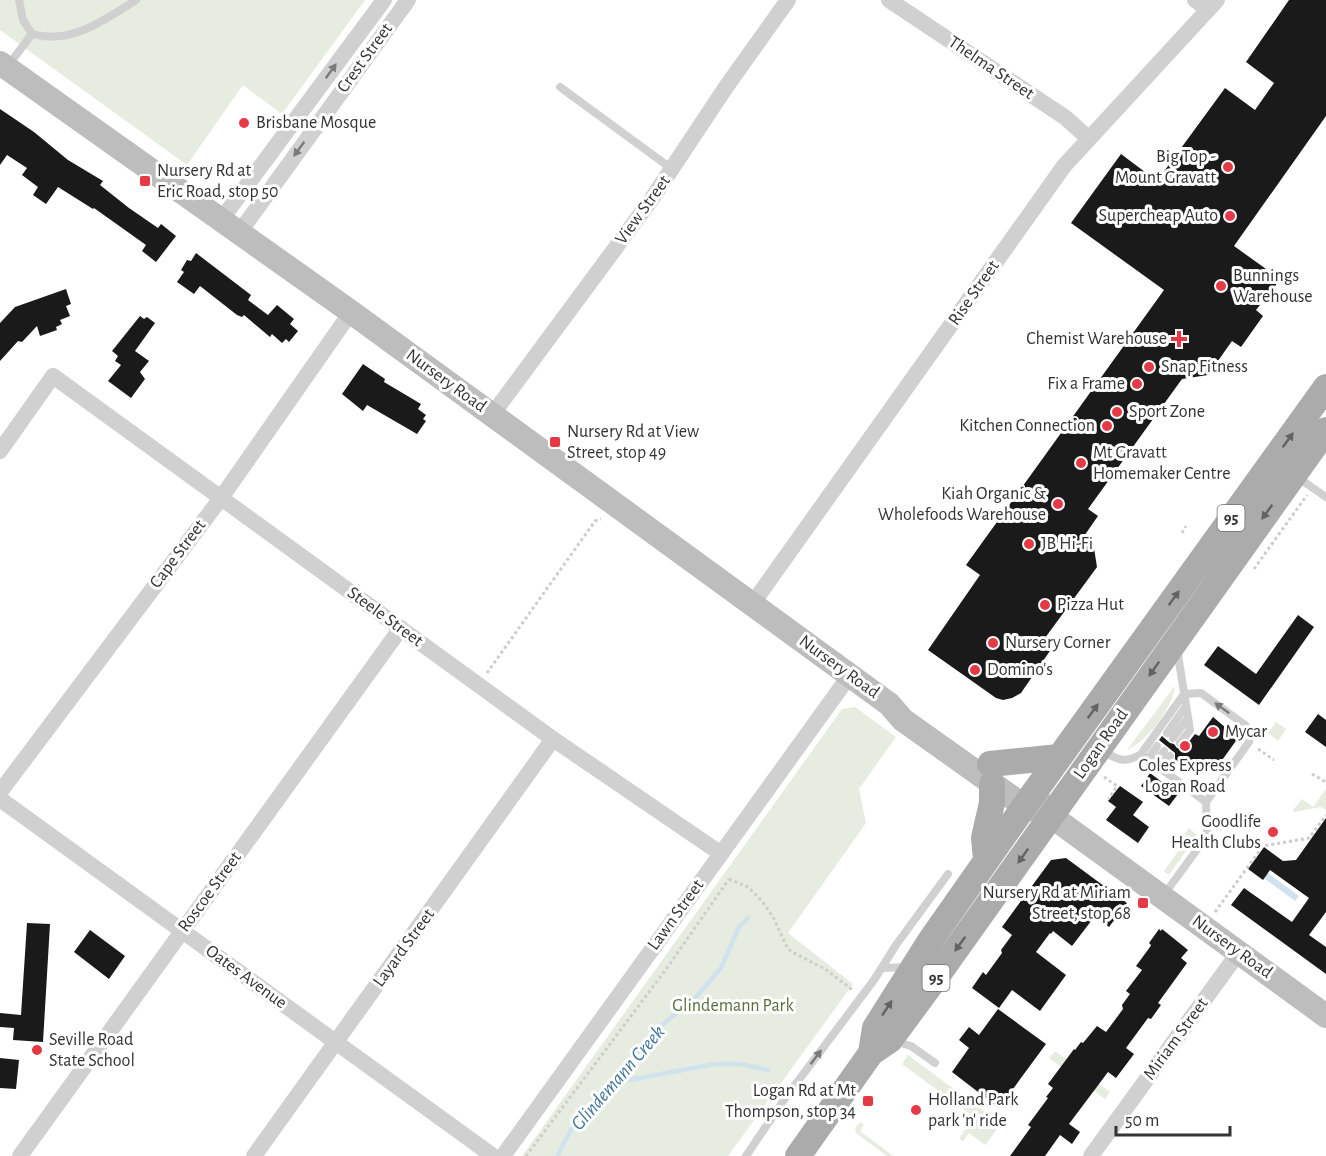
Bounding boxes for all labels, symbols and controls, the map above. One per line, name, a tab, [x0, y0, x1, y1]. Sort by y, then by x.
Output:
street label: Crest Street	[334, 20, 396, 96]
street label: Thelma Street	[945, 33, 1037, 103]
one-way arrow	[325, 64, 337, 80]
place label: Brisbane Mosque	[256, 114, 376, 132]
marker: Brisbane Mosque	[237, 116, 251, 130]
one-way arrow	[293, 141, 305, 157]
place label: Big Top - Mount Gravatt	[1115, 148, 1216, 187]
marker: Big Top - Mount Gravatt	[1221, 160, 1235, 174]
place label: Nursery Rd at Eric Road, stop 50	[157, 162, 279, 201]
street label: View Street	[612, 172, 674, 248]
marker: Nursery Rd at Eric Road, stop 50	[138, 174, 152, 188]
place label: Supercheap Auto	[1098, 207, 1218, 225]
marker: Supercheap Auto	[1223, 209, 1237, 223]
street label: Rise Street	[945, 257, 1003, 329]
place label: Bunnings Warehouse	[1233, 267, 1313, 306]
marker: Bunnings Warehouse	[1214, 279, 1228, 293]
place label: Chemist Warehouse	[1026, 330, 1167, 348]
marker: Chemist Warehouse	[1172, 332, 1186, 346]
street label: Nursery Road	[403, 346, 489, 416]
place label: Snap Fitness	[1161, 358, 1248, 376]
marker: Snap Fitness	[1142, 360, 1156, 374]
place label: Fix a Frame	[1047, 375, 1125, 393]
marker: Fix a Frame	[1130, 377, 1144, 391]
place label: Sport Zone	[1129, 403, 1205, 421]
marker: Sport Zone	[1110, 405, 1124, 419]
place label: Kitchen Connection	[959, 417, 1095, 435]
marker: Kitchen Connection	[1100, 419, 1114, 433]
place label: Nursery Rd at View Street, stop 49	[567, 423, 699, 462]
one-way arrow	[1282, 432, 1294, 448]
marker: Nursery Rd at View Street, stop 49	[548, 435, 562, 449]
place label: Mt Gravatt Homemaker Centre	[1093, 444, 1230, 483]
marker: Mt Gravatt Homemaker Centre	[1074, 456, 1088, 470]
place label: Kiah Organic & Wholefoods Warehouse	[878, 485, 1047, 524]
marker: Kiah Organic & Wholefoods Warehouse	[1051, 497, 1065, 511]
one-way arrow	[1261, 503, 1273, 519]
road number: 95	[1218, 505, 1244, 531]
street label: Cape Street	[147, 516, 210, 592]
place label: JB Hi-Fi	[1041, 535, 1093, 553]
marker: JB Hi-Fi	[1022, 537, 1036, 551]
street label: Steele Street	[344, 584, 426, 650]
one-way arrow	[1168, 591, 1180, 607]
place label: Pizza Hut	[1057, 596, 1124, 614]
marker: Pizza Hut	[1038, 598, 1052, 612]
street label: Nursery Road	[796, 632, 882, 702]
place label: Nursery Corner	[1005, 634, 1111, 652]
marker: Nursery Corner	[986, 636, 1000, 650]
one-way arrow	[1148, 660, 1160, 676]
place label: Domino's	[987, 661, 1053, 679]
marker: Domino's	[968, 663, 982, 677]
one-way arrow	[1215, 702, 1231, 714]
one-way arrow	[1087, 703, 1099, 719]
street label: Logan Road	[1070, 706, 1132, 782]
place label: Mycar	[1225, 723, 1267, 741]
marker: Mycar	[1206, 725, 1220, 739]
marker: Coles Express Logan Road	[1178, 739, 1192, 753]
place label: Coles Express Logan Road	[1138, 757, 1232, 796]
place label: Goodlife Health Clubs	[1171, 813, 1261, 852]
marker: Goodlife Health Clubs	[1266, 825, 1280, 839]
street label: Roscoe Street	[175, 848, 245, 935]
one-way arrow	[1017, 848, 1029, 864]
street label: Lawn Street	[645, 876, 708, 954]
place label: Nursery Rd at Miriam Street, stop 68	[983, 884, 1131, 923]
marker: Nursery Rd at Miriam Street, stop 68	[1136, 896, 1150, 910]
street label: Layard Street	[370, 905, 438, 990]
street label: Nursery Road	[1189, 912, 1275, 982]
one-way arrow	[954, 936, 966, 952]
street label: Oates Avenue	[202, 942, 290, 1012]
road number: 95	[922, 965, 950, 991]
street label: Miriam Street	[1140, 994, 1212, 1083]
park label: Glindemann Park	[672, 997, 794, 1015]
one-way arrow	[882, 1000, 893, 1016]
water label: Glindemann Creek	[567, 1022, 669, 1134]
place label: Seville Road State School	[49, 1031, 135, 1070]
marker: Seville Road State School	[30, 1043, 44, 1057]
one-way arrow	[810, 1049, 822, 1065]
place label: Logan Rd at Mt Thompson, stop 34	[725, 1082, 856, 1121]
place label: Holland Park park 'n' ride	[928, 1091, 1019, 1130]
marker: Logan Rd at Mt Thompson, stop 34	[861, 1094, 875, 1108]
scale bar	[1116, 1099, 1230, 1137]
marker: Holland Park park 'n' ride	[909, 1103, 923, 1117]
text: 50 m	[1125, 1112, 1159, 1130]

